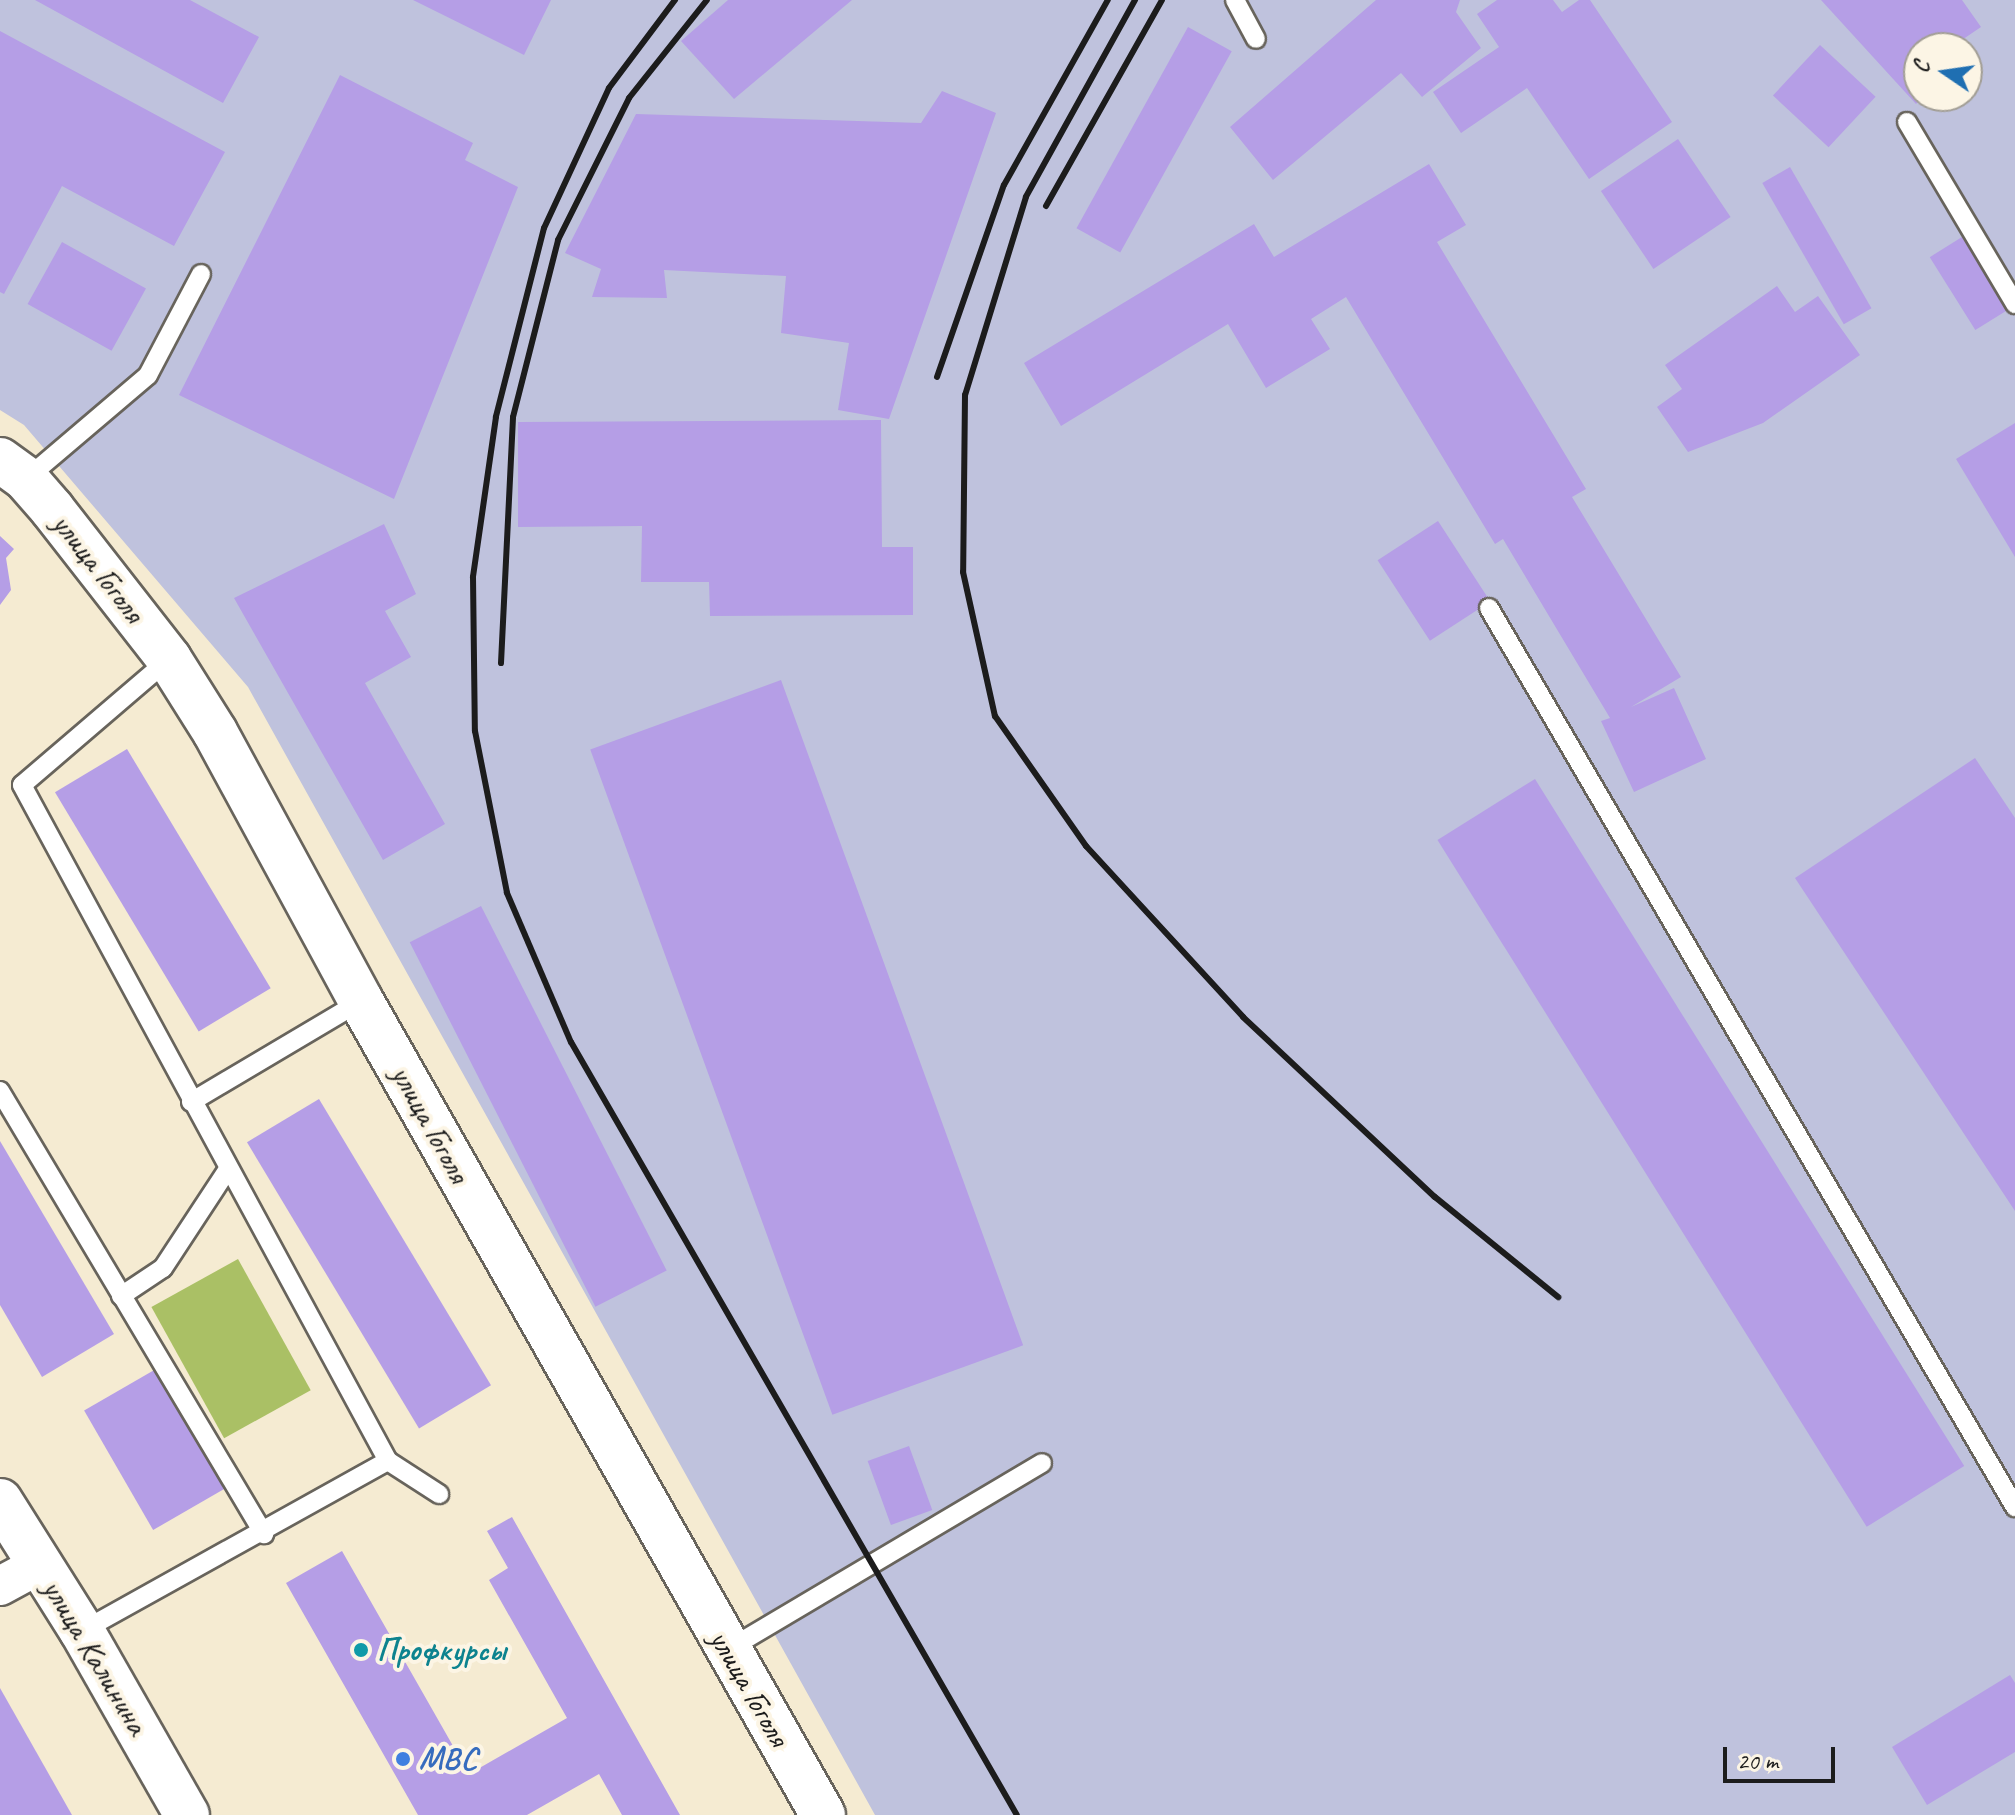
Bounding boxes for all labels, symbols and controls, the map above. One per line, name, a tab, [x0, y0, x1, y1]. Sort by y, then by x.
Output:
north arrow	[1903, 32, 1983, 112]
text: С	[1907, 59, 1936, 75]
street label: улица Гоголя	[44, 506, 152, 630]
street label: улица Гоголя	[383, 1059, 477, 1189]
street label: улица Калинина	[33, 1572, 157, 1742]
street label: улица Гоголя	[701, 1624, 797, 1752]
place label: Профкурсы	[377, 1631, 506, 1669]
marker: Профкурсы	[352, 1641, 370, 1659]
scale bar	[1727, 1731, 1839, 1781]
place label: МВС	[419, 1740, 477, 1778]
text: 20 m	[1737, 1746, 1778, 1776]
marker: МВС	[394, 1750, 412, 1768]

